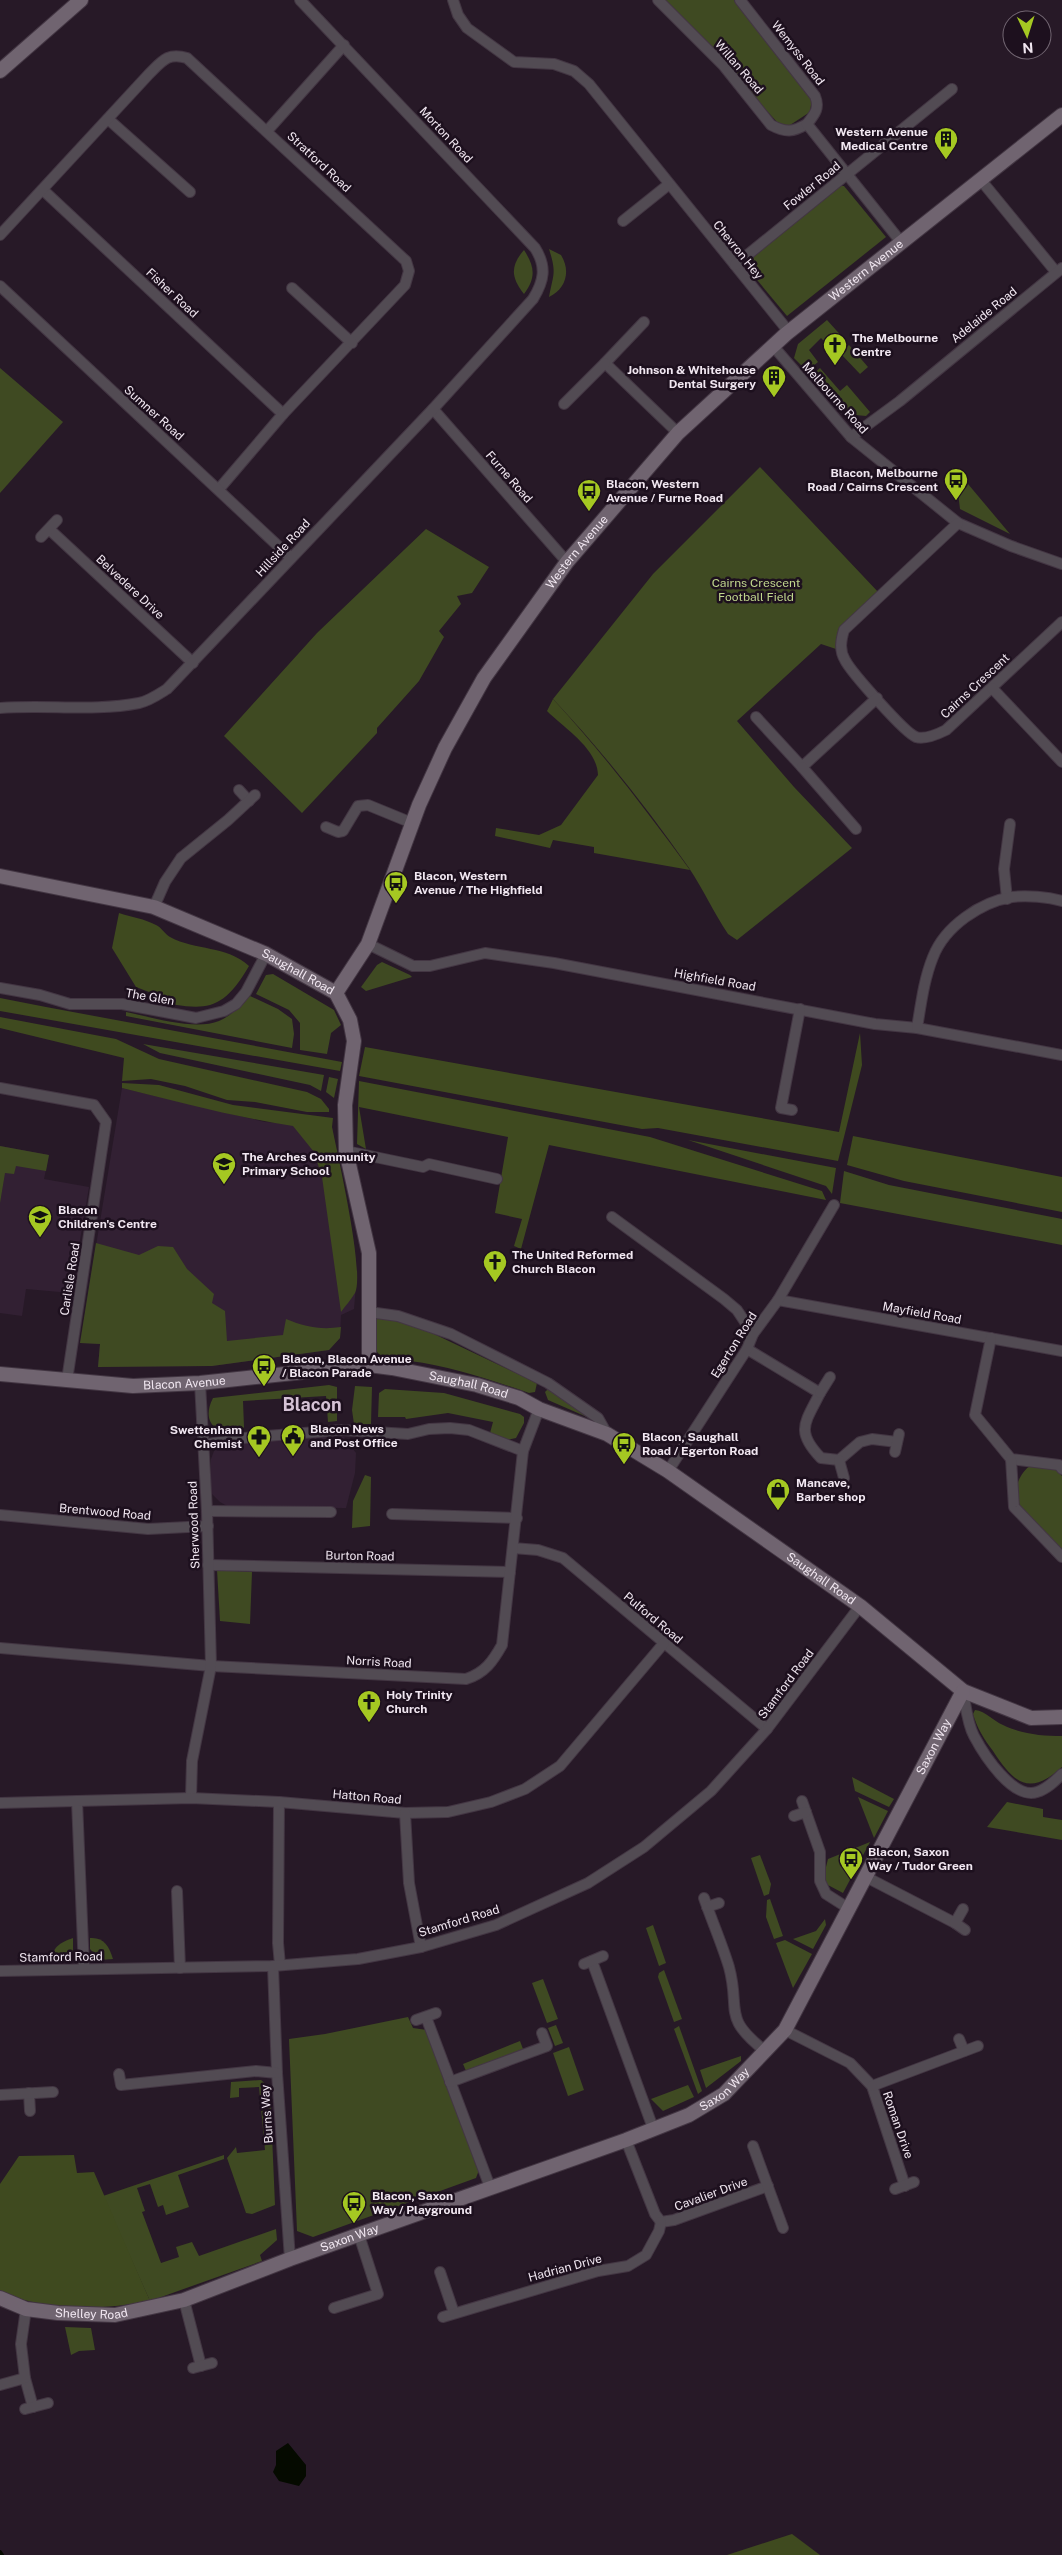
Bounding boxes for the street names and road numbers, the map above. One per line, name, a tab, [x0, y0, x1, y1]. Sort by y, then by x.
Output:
street label: Wemyss Road	[769, 18, 827, 88]
street label: Willan Road	[712, 37, 766, 97]
street label: Morton Road	[417, 104, 475, 166]
street label: Stratford Road	[284, 129, 354, 195]
street label: Fowler Road	[781, 159, 843, 213]
street label: Chevron Hey	[710, 218, 766, 283]
street label: Western Avenue	[826, 237, 906, 304]
street label: Fisher Road	[143, 265, 201, 321]
street label: Adelaide Road	[948, 284, 1020, 346]
street label: Melbourne Road	[799, 359, 871, 437]
street label: Sumner Road	[121, 383, 187, 443]
street label: Furne Road	[483, 448, 535, 506]
street label: Western Avenue	[543, 512, 611, 592]
street label: Hillside Road	[253, 516, 313, 580]
street label: Belvedere Drive	[93, 552, 167, 622]
street label: Cairns Crescent	[938, 650, 1012, 721]
street label: Saughall Road	[260, 946, 337, 998]
street label: Highfield Road	[673, 966, 757, 994]
street label: The Glen	[124, 986, 176, 1008]
street label: Carlisle Road	[57, 1242, 83, 1316]
street label: Mayfield Road	[881, 1299, 963, 1327]
street label: Egerton Road	[708, 1309, 760, 1381]
street label: Saughall Road	[428, 1369, 510, 1401]
street label: Blacon Avenue	[143, 1373, 227, 1393]
street label: Sherwood Road	[185, 1481, 203, 1569]
street label: Brentwood Road	[59, 1501, 151, 1523]
street label: Burton Road	[325, 1548, 395, 1564]
street label: Saughall Road	[784, 1549, 858, 1608]
street label: Pulford Road	[621, 1589, 685, 1647]
street label: Stamford Road	[755, 1646, 817, 1722]
street label: Norris Road	[346, 1653, 412, 1671]
street label: Saxon Way	[913, 1716, 954, 1777]
street label: Hatton Road	[332, 1787, 402, 1807]
street label: Stamford Road	[417, 1902, 501, 1940]
street label: Stamford Road	[19, 1949, 103, 1965]
street label: Saxon Way	[697, 2064, 753, 2114]
street label: Burns Way	[258, 2083, 276, 2144]
street label: Roman Drive	[880, 2090, 916, 2161]
street label: Cavalier Drive	[673, 2174, 750, 2214]
street label: Saxon Way	[318, 2221, 381, 2255]
street label: Hadrian Drive	[527, 2251, 604, 2285]
street label: Shelley Road	[55, 2305, 129, 2322]

